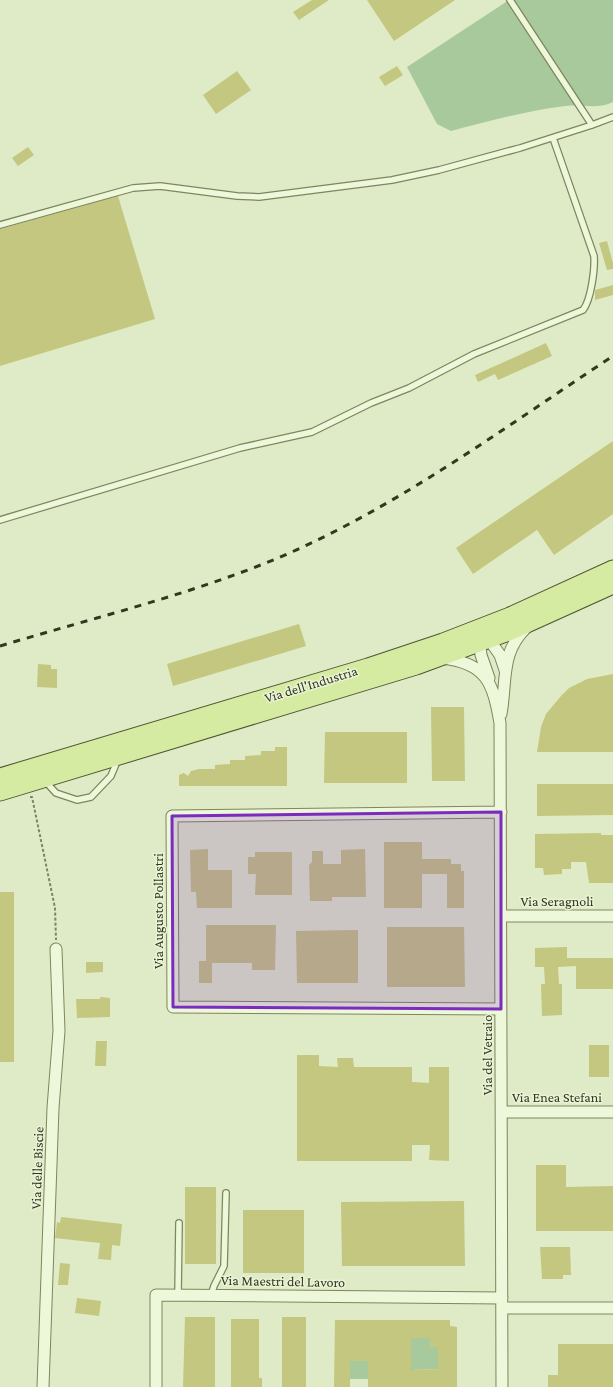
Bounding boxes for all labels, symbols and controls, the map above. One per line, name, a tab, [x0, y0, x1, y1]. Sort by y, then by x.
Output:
street label: Via dell'Industria	[263, 662, 360, 706]
street label: Via Augusto Pollastri	[150, 853, 166, 969]
street label: Via Seragnoli	[521, 893, 594, 909]
street label: Via del Vetraio	[479, 1015, 495, 1095]
street label: Via Enea Stefani	[512, 1089, 602, 1105]
street label: Via delle Biscie	[28, 1126, 46, 1210]
street label: Via Maestri del Lavoro	[221, 1272, 345, 1290]

